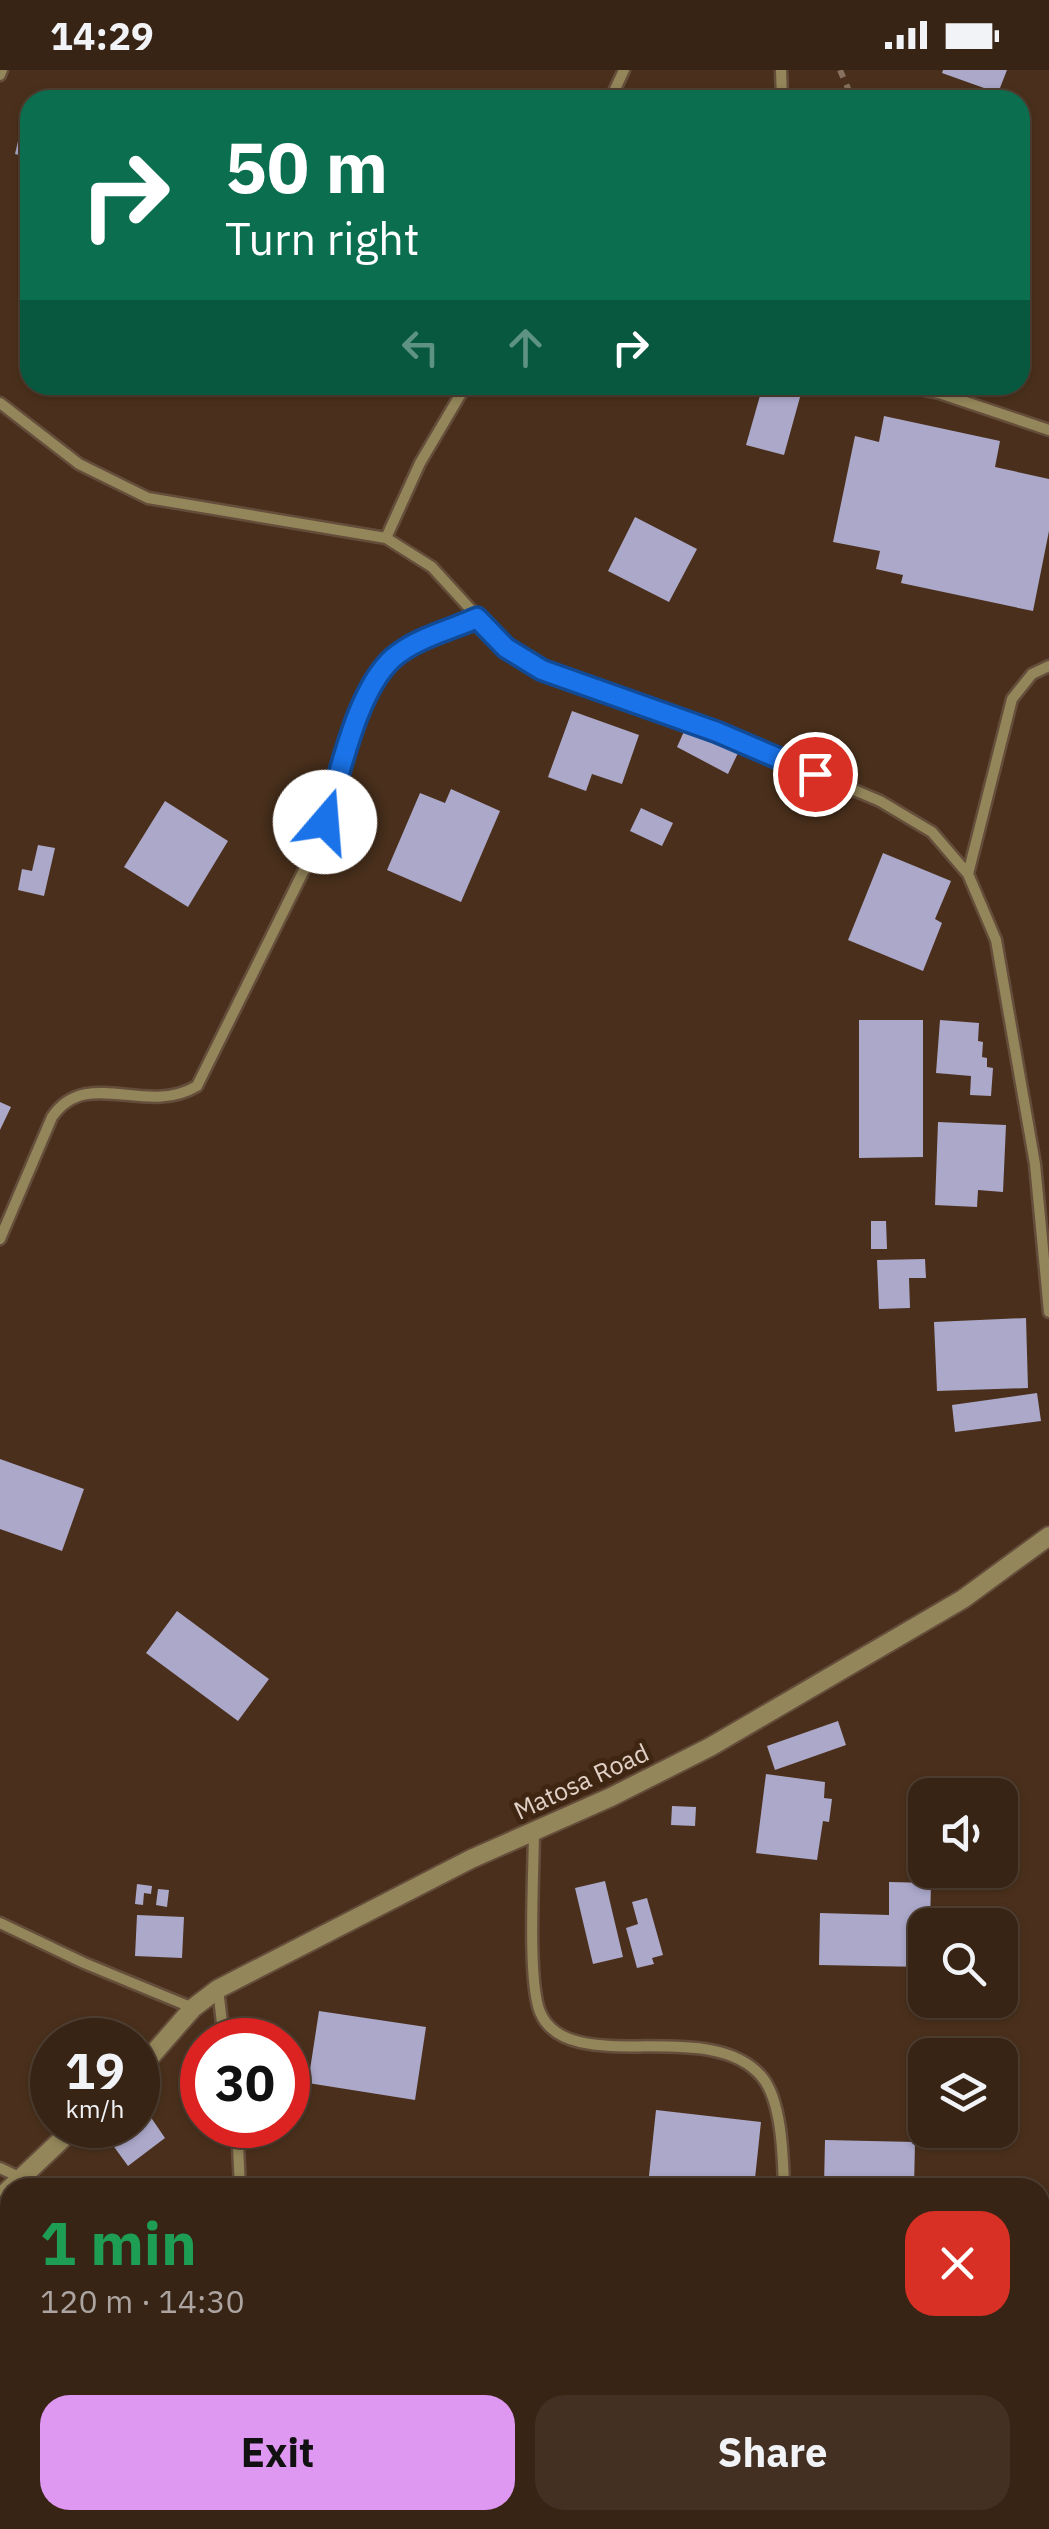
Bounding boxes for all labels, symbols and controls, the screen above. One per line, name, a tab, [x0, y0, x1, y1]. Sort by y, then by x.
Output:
text: 14:29	[50, 11, 154, 60]
text: 50 m	[225, 121, 388, 212]
icon: right	[60, 130, 190, 260]
text: Turn right	[225, 209, 420, 267]
icon: left	[393, 320, 448, 375]
icon: ahead	[498, 320, 553, 375]
icon: right	[603, 320, 658, 375]
pin	[773, 732, 858, 817]
icon: arrive	[788, 747, 843, 802]
position arrow	[273, 770, 377, 874]
street label: Matosa Road	[508, 1735, 654, 1827]
map controls	[908, 1778, 1018, 2148]
button: sound	[908, 1778, 1018, 1888]
button: search	[908, 1908, 1018, 2018]
speed limit sign: 30	[180, 2018, 310, 2148]
text: 19	[65, 2038, 125, 2103]
button: layers	[908, 2038, 1018, 2148]
text: km/h	[66, 2092, 124, 2125]
text: 1 min	[40, 2203, 197, 2282]
button: close	[905, 2211, 1010, 2316]
text: 120 m · 14:30	[40, 2280, 245, 2322]
button: Exit	[40, 2395, 515, 2510]
button: Share	[535, 2395, 1010, 2510]

